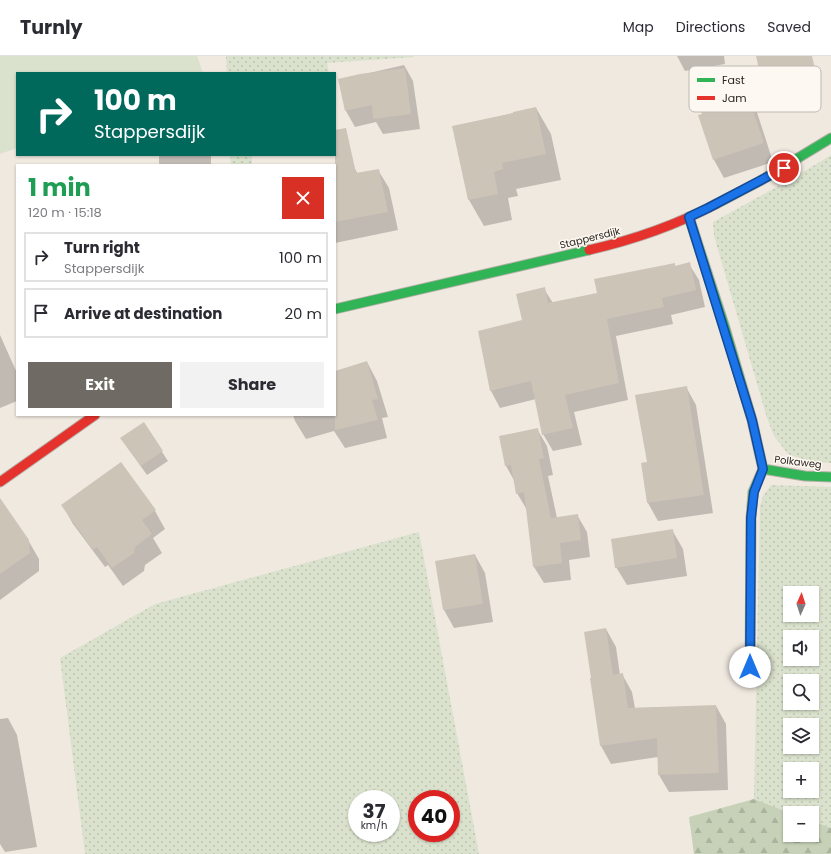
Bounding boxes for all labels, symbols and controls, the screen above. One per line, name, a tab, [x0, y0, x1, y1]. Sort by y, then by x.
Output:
text: Turnly	[20, 14, 83, 41]
text: Map	[623, 17, 654, 37]
text: Directions	[676, 17, 745, 37]
text: Saved	[767, 17, 811, 37]
legend	[689, 66, 821, 112]
text: Fast	[722, 72, 745, 88]
text: 100 m	[94, 81, 177, 120]
icon: right	[28, 88, 80, 140]
text: Jam	[722, 90, 747, 106]
text: Stappersdijk	[94, 119, 205, 144]
pin	[767, 151, 801, 185]
icon: arrive	[773, 157, 795, 179]
text: 1 min	[28, 171, 91, 204]
button: close	[282, 177, 324, 219]
text: 120 m · 15:18	[28, 203, 102, 222]
street label: Stappersdijk	[558, 223, 623, 253]
text: Turn right	[64, 237, 140, 258]
icon: right	[30, 246, 52, 268]
text: 100 m	[279, 247, 322, 268]
text: Stappersdijk	[64, 259, 144, 278]
icon: arrive	[30, 302, 52, 324]
text: Arrive at destination	[64, 303, 222, 324]
text: 20 m	[284, 303, 322, 324]
button: Exit	[28, 362, 172, 408]
button: Share	[180, 362, 324, 408]
street label: Polkaweg	[773, 452, 823, 472]
north arrow	[783, 586, 819, 622]
map controls	[783, 586, 819, 842]
button: sound	[783, 630, 819, 666]
position arrow	[729, 646, 771, 688]
button: search	[783, 674, 819, 710]
button: layers	[783, 718, 819, 754]
button: +	[783, 762, 819, 798]
speed limit sign: 40	[408, 790, 460, 842]
text: 37	[363, 797, 385, 825]
button: −	[783, 806, 819, 842]
text: km/h	[361, 818, 387, 833]

